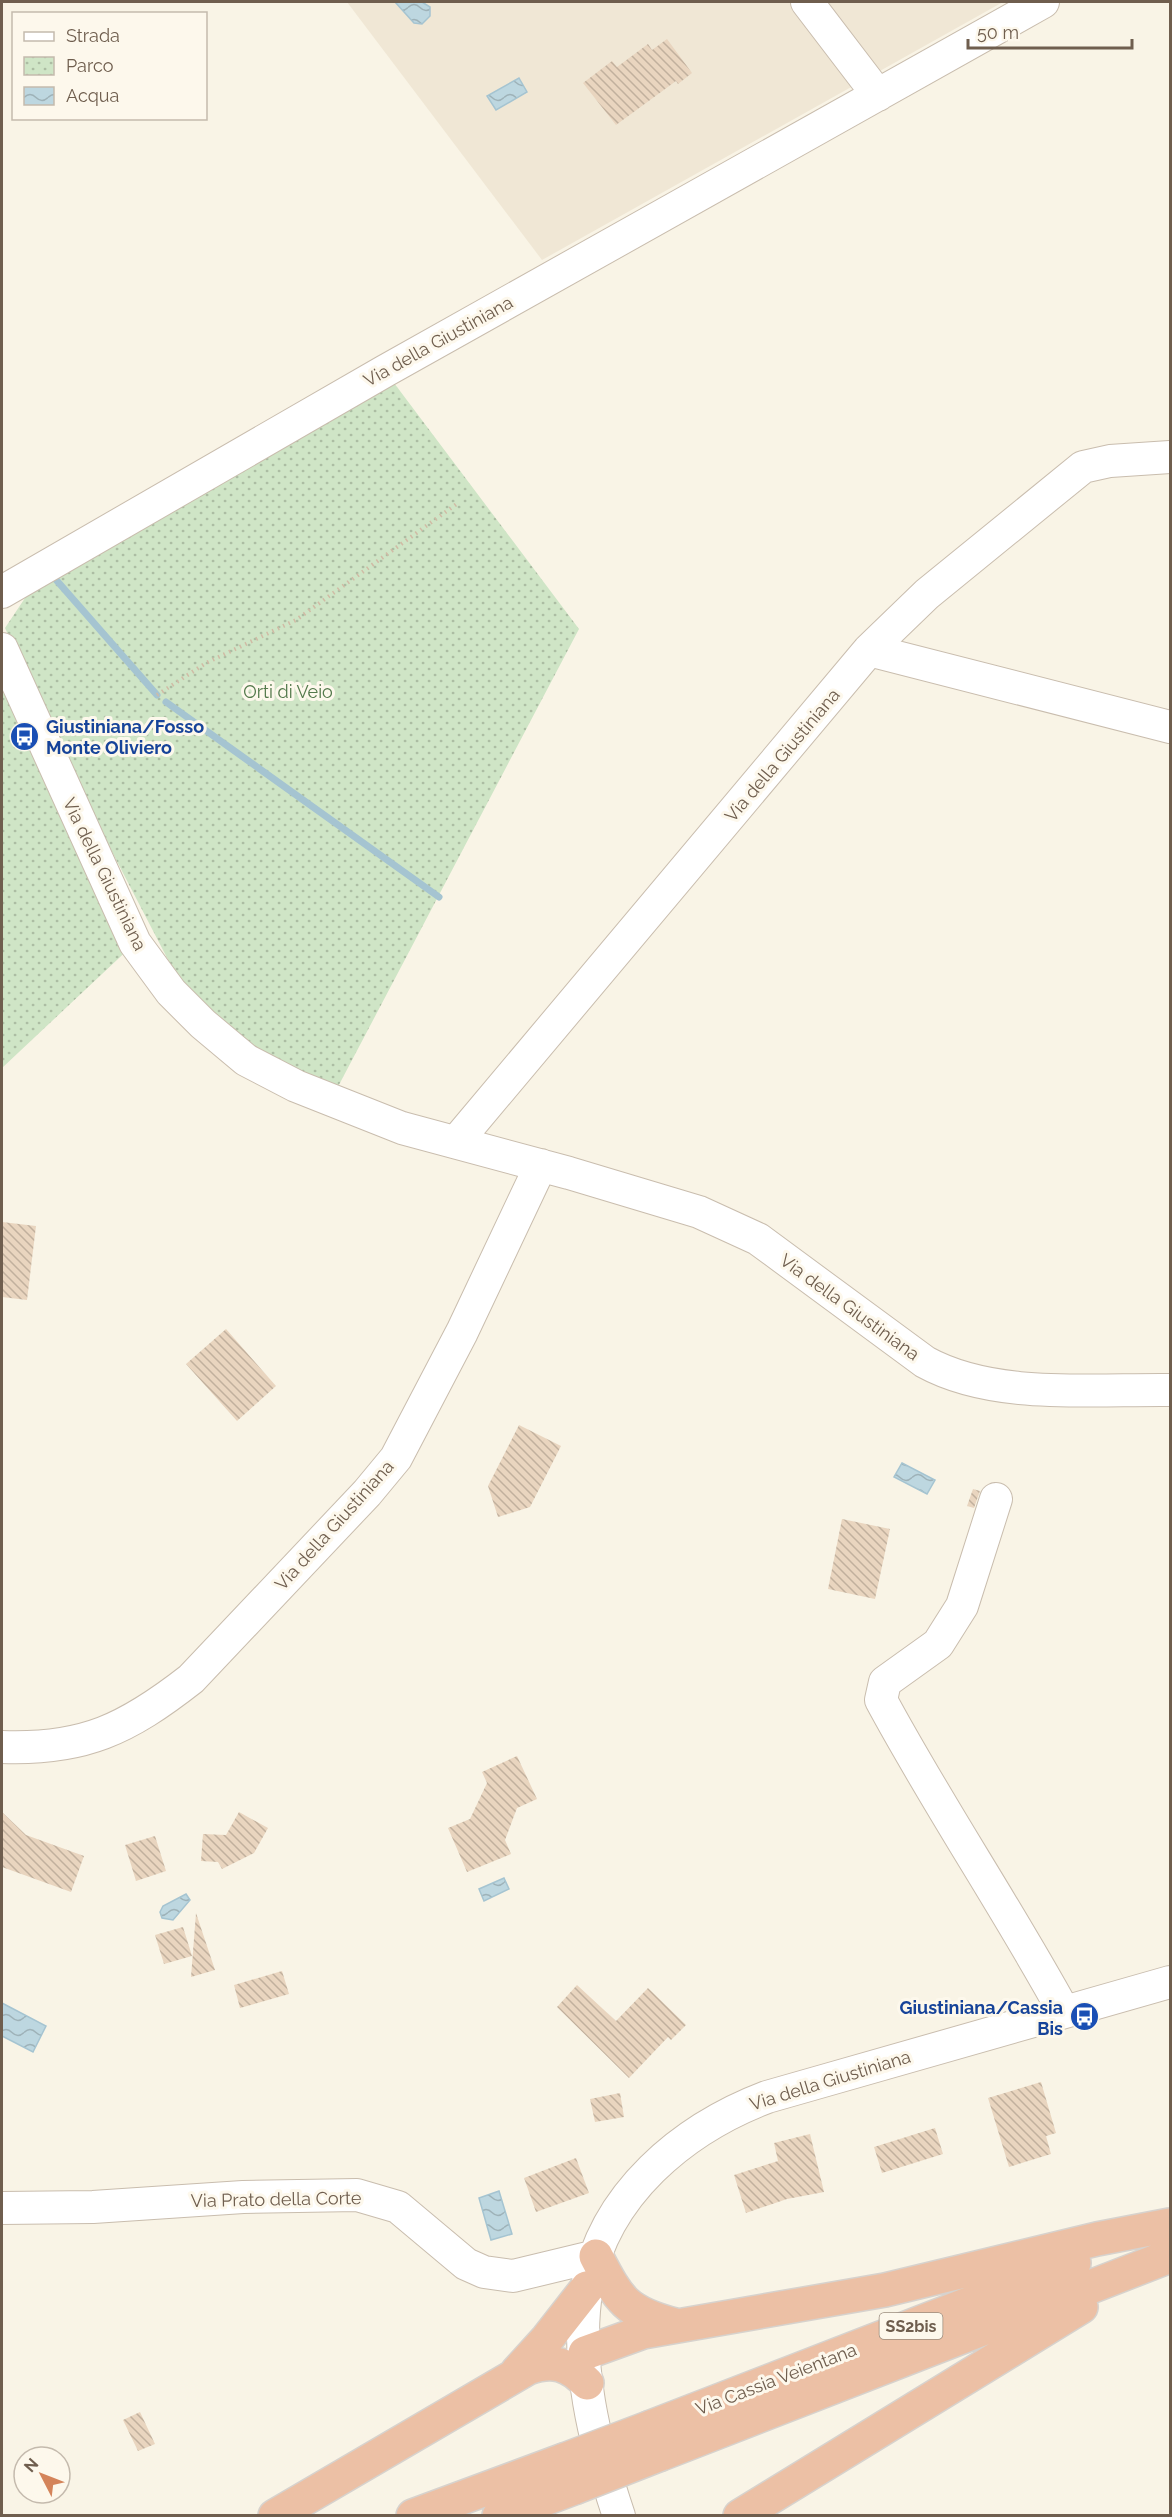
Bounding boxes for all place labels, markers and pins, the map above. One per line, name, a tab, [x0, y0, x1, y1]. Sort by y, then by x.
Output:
place label: Giustiniana/Fosso Monte Oliviero	[46, 716, 204, 758]
bus stop icon: Giustiniana/Fosso Monte Oliviero	[9, 720, 41, 752]
place label: Giustiniana/Cassia Bis	[899, 1997, 1063, 2039]
bus stop icon: Giustiniana/Cassia Bis	[1068, 2001, 1100, 2033]

